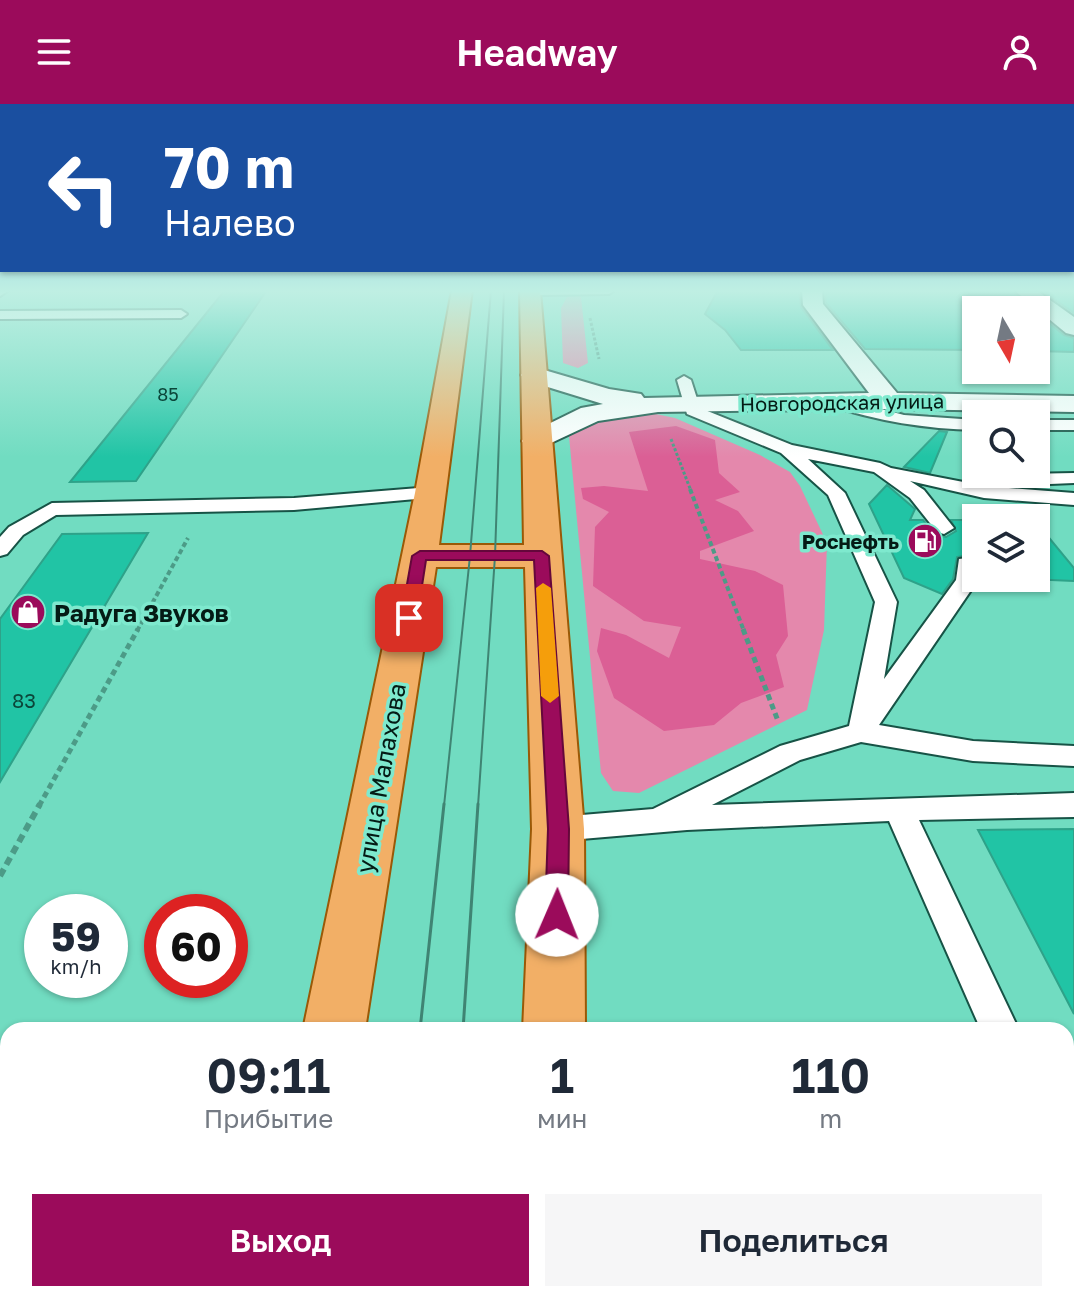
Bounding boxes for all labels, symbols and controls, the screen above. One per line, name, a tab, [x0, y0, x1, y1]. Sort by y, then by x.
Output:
icon: menu	[32, 30, 76, 74]
icon: person	[998, 30, 1042, 74]
text: Headway	[456, 31, 618, 74]
text: 70 m	[164, 133, 294, 200]
icon: left	[32, 136, 136, 240]
text: Налево	[164, 201, 296, 244]
north arrow	[962, 296, 1050, 384]
map controls	[962, 296, 1050, 592]
house number: 85	[157, 383, 179, 405]
street label: Новгородская улица	[740, 388, 944, 416]
button: search	[962, 400, 1050, 488]
button: layers	[962, 504, 1050, 592]
fuel station icon: Роснефть	[906, 522, 944, 560]
place label: Роснефть	[802, 529, 899, 553]
pin	[375, 584, 443, 652]
shop icon: Радуга Звуков	[9, 593, 47, 631]
icon: arrive	[387, 596, 431, 640]
place label: Радуга Звуков	[54, 598, 229, 627]
street label: улица Малахова	[349, 681, 411, 875]
house number: 83	[12, 688, 36, 712]
position arrow	[515, 873, 599, 957]
speed limit sign: 60	[144, 894, 248, 998]
text: 59	[51, 912, 101, 960]
text: km/h	[51, 954, 101, 978]
text: 09:11	[207, 1046, 330, 1104]
text: 1	[550, 1046, 574, 1104]
text: 110	[791, 1046, 870, 1104]
text: Прибытие	[204, 1103, 333, 1134]
text: мин	[537, 1103, 587, 1134]
text: m	[819, 1103, 842, 1134]
button: Выход	[32, 1194, 529, 1286]
button: Поделиться	[545, 1194, 1042, 1286]

